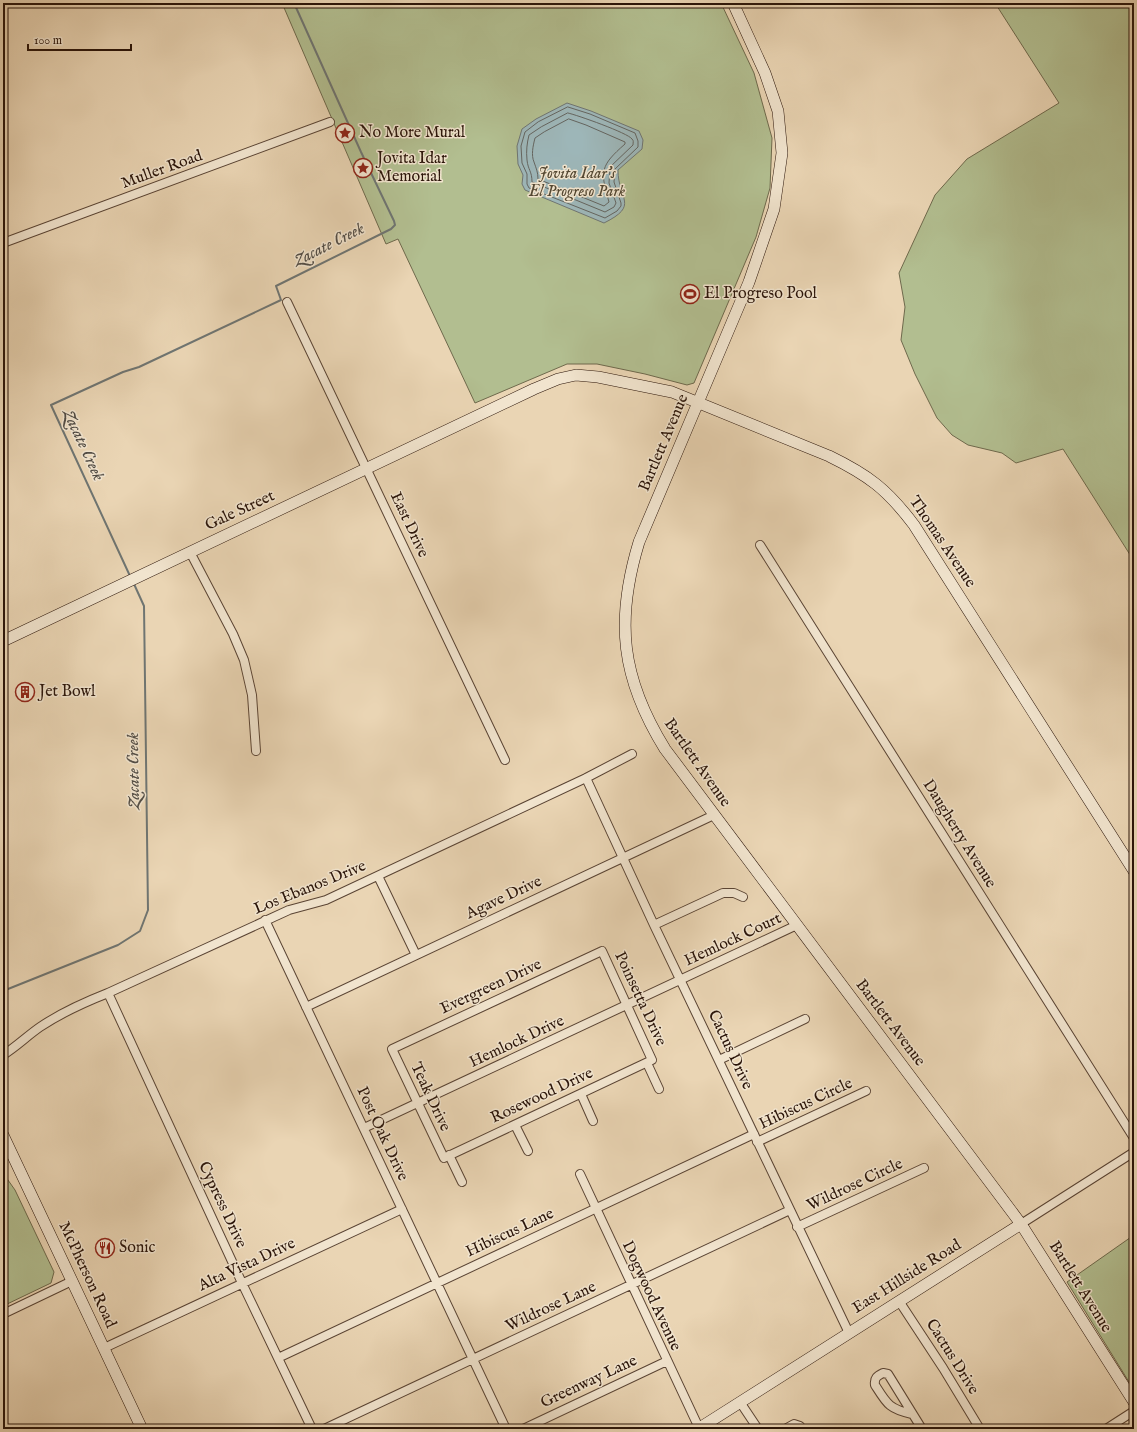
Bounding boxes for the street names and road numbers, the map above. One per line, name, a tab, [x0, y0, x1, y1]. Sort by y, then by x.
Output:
street label: Muller Road	[119, 146, 206, 194]
street label: Bartlett Avenue	[634, 391, 694, 495]
street label: Gale Street	[202, 486, 278, 536]
street label: East Drive	[385, 489, 433, 561]
street label: Thomas Avenue	[904, 492, 980, 592]
street label: Bartlett Avenue	[659, 715, 735, 811]
street label: Daugherty Avenue	[918, 776, 1000, 892]
street label: Los Ebanos Drive	[251, 856, 369, 920]
street label: Agave Drive	[462, 872, 545, 925]
street label: Hemlock Court	[681, 909, 785, 971]
street label: Poinsetta Drive	[609, 949, 671, 1049]
street label: Evergreen Drive	[437, 955, 545, 1019]
street label: Bartlett Avenue	[851, 975, 929, 1071]
street label: Cactus Drive	[703, 1007, 757, 1093]
street label: Hemlock Drive	[466, 1011, 568, 1073]
street label: Teak Drive	[405, 1059, 455, 1135]
street label: Rosewood Drive	[488, 1064, 596, 1128]
street label: Hibiscus Circle	[756, 1074, 856, 1134]
street label: Post Oak Drive	[351, 1084, 413, 1184]
street label: Wildrose Circle	[804, 1154, 906, 1216]
street label: Cypress Drive	[193, 1159, 251, 1251]
street label: Hibiscus Lane	[463, 1204, 557, 1262]
street label: McPherson Road	[54, 1219, 121, 1332]
street label: Alta Vista Drive	[194, 1234, 299, 1297]
street label: East Hillside Road	[849, 1235, 966, 1319]
street label: Dogwood Avenue	[617, 1238, 685, 1354]
street label: Bartlett Avenue	[1044, 1238, 1116, 1336]
street label: Wildrose Lane	[503, 1277, 599, 1337]
street label: Cactus Drive	[921, 1315, 983, 1399]
street label: Greenway Lane	[537, 1351, 641, 1413]

